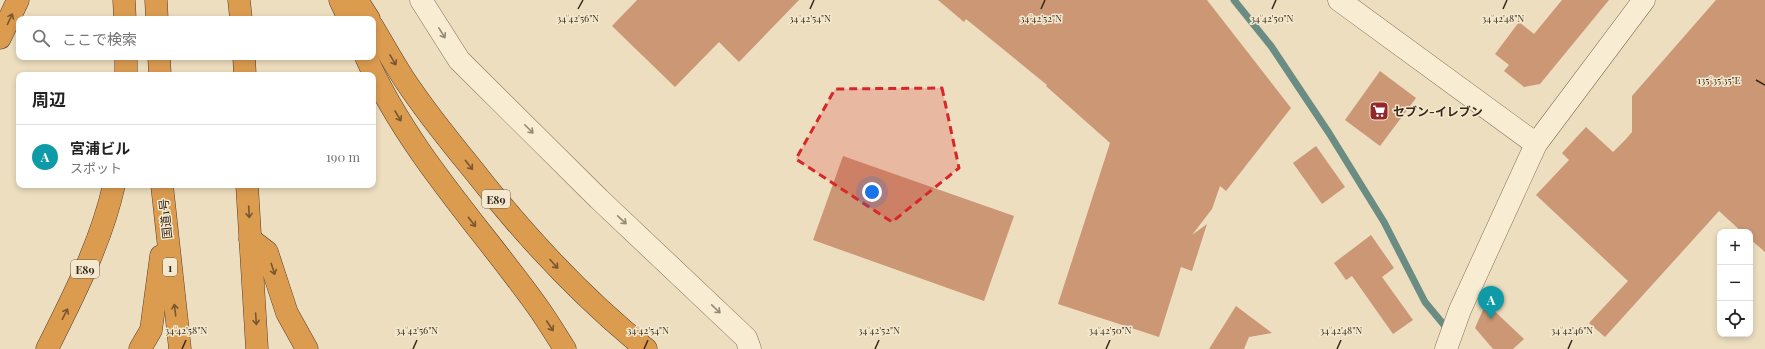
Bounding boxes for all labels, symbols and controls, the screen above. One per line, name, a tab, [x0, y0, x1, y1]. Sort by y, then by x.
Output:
text: 34°42'56"N	[557, 11, 599, 25]
text: 34°42'54"N	[789, 11, 831, 25]
text: 34°42'52"N	[1020, 11, 1062, 25]
text: 34°42'50"N	[1250, 11, 1294, 25]
text: 34°42'48"N	[1482, 11, 1524, 25]
one-way arrow	[7, 13, 14, 25]
search box	[16, 16, 376, 60]
icon: search	[30, 27, 52, 49]
one-way arrow	[438, 27, 446, 38]
text: ここで検索	[62, 29, 137, 49]
one-way arrow	[389, 54, 397, 66]
text: 135°35'35"E	[1697, 73, 1741, 87]
text: 周辺	[32, 88, 66, 110]
supermarket icon: セブン-イレブン	[1368, 100, 1390, 122]
place label: セブン-イレブン	[1393, 103, 1483, 119]
one-way arrow	[394, 110, 402, 122]
one-way arrow	[524, 124, 534, 134]
text: 宮浦ビル	[70, 138, 130, 158]
text: A	[41, 148, 49, 165]
text: 190 m	[326, 148, 360, 165]
text: スポット	[70, 159, 122, 176]
one-way arrow	[465, 160, 474, 171]
your location	[862, 182, 882, 202]
road number: E89	[482, 190, 510, 208]
street label: 国道1号	[155, 198, 175, 240]
one-way arrow	[245, 205, 253, 218]
one-way arrow	[616, 215, 626, 224]
one-way arrow	[468, 217, 477, 228]
map controls	[1717, 229, 1753, 337]
button: +	[1717, 229, 1753, 265]
road number: 1	[163, 258, 177, 276]
one-way arrow	[549, 259, 558, 269]
road number: E89	[71, 260, 99, 278]
one-way arrow	[269, 262, 277, 274]
button: −	[1717, 265, 1753, 301]
pin: A	[1478, 286, 1504, 319]
button: locate	[1717, 301, 1753, 337]
one-way arrow	[171, 304, 179, 317]
one-way arrow	[711, 304, 721, 314]
one-way arrow	[61, 308, 69, 320]
one-way arrow	[252, 313, 259, 326]
one-way arrow	[546, 320, 554, 331]
text: 34°42'58"N	[165, 323, 207, 337]
text: 34°42'56"N	[396, 323, 438, 337]
text: 34°42'54"N	[627, 323, 669, 337]
text: 34°42'52"N	[858, 323, 900, 337]
text: 34°42'50"N	[1088, 323, 1132, 337]
text: 34°42'48"N	[1320, 323, 1362, 337]
text: 34°42'46"N	[1551, 323, 1593, 337]

